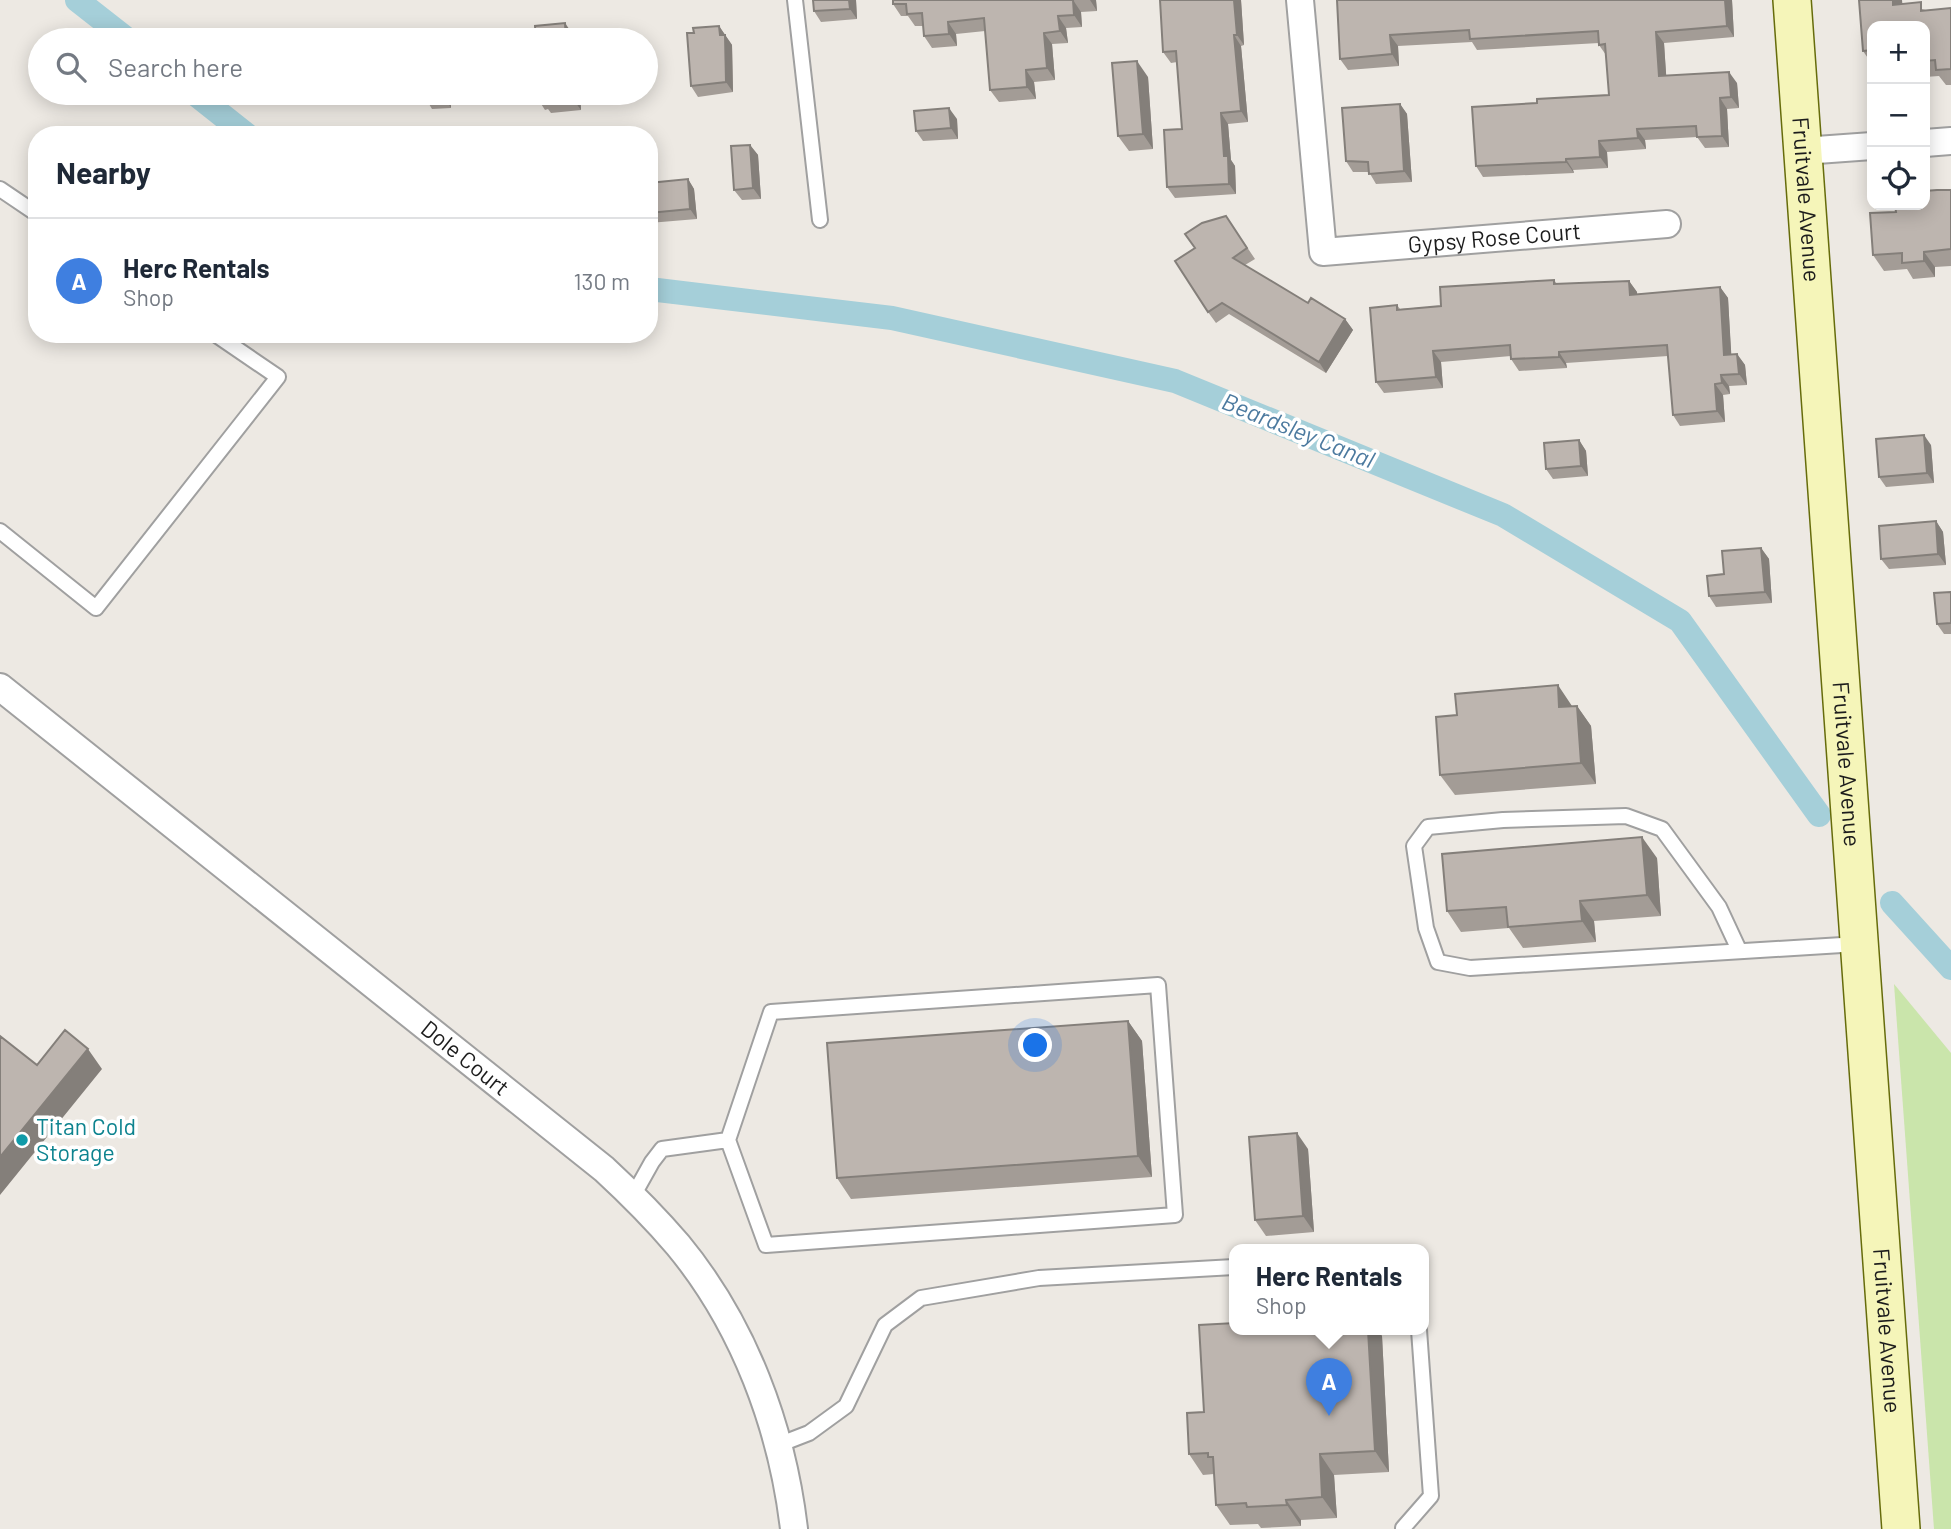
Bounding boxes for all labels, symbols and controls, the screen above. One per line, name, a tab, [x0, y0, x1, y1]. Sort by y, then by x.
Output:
map controls	[1867, 21, 1930, 210]
button: +	[1867, 21, 1930, 84]
search box	[28, 28, 658, 105]
icon: search	[52, 48, 90, 86]
text: Search here	[108, 51, 243, 82]
button: −	[1867, 84, 1930, 147]
street label: Fruitvale Avenue	[1787, 116, 1827, 283]
button: locate	[1867, 147, 1930, 210]
text: Nearby	[56, 154, 151, 190]
street label: Gypsy Rose Court	[1407, 216, 1582, 258]
text: Herc Rentals	[123, 252, 270, 283]
text: A	[71, 267, 87, 295]
text: 130 m	[573, 267, 630, 295]
text: Shop	[123, 283, 174, 311]
water label: Beardsley Canal	[1218, 386, 1380, 474]
street label: Fruitvale Avenue	[1828, 680, 1867, 848]
street label: Dole Court	[416, 1014, 515, 1101]
your location	[1018, 1028, 1052, 1062]
place label: Titan Cold Storage	[36, 1112, 136, 1166]
marker: Titan Cold Storage	[14, 1132, 30, 1148]
popup	[1229, 1244, 1429, 1335]
street label: Fruitvale Avenue	[1868, 1247, 1908, 1414]
text: Herc Rentals	[1256, 1260, 1402, 1291]
text: Shop	[1256, 1291, 1307, 1319]
pin: A	[1306, 1358, 1352, 1416]

